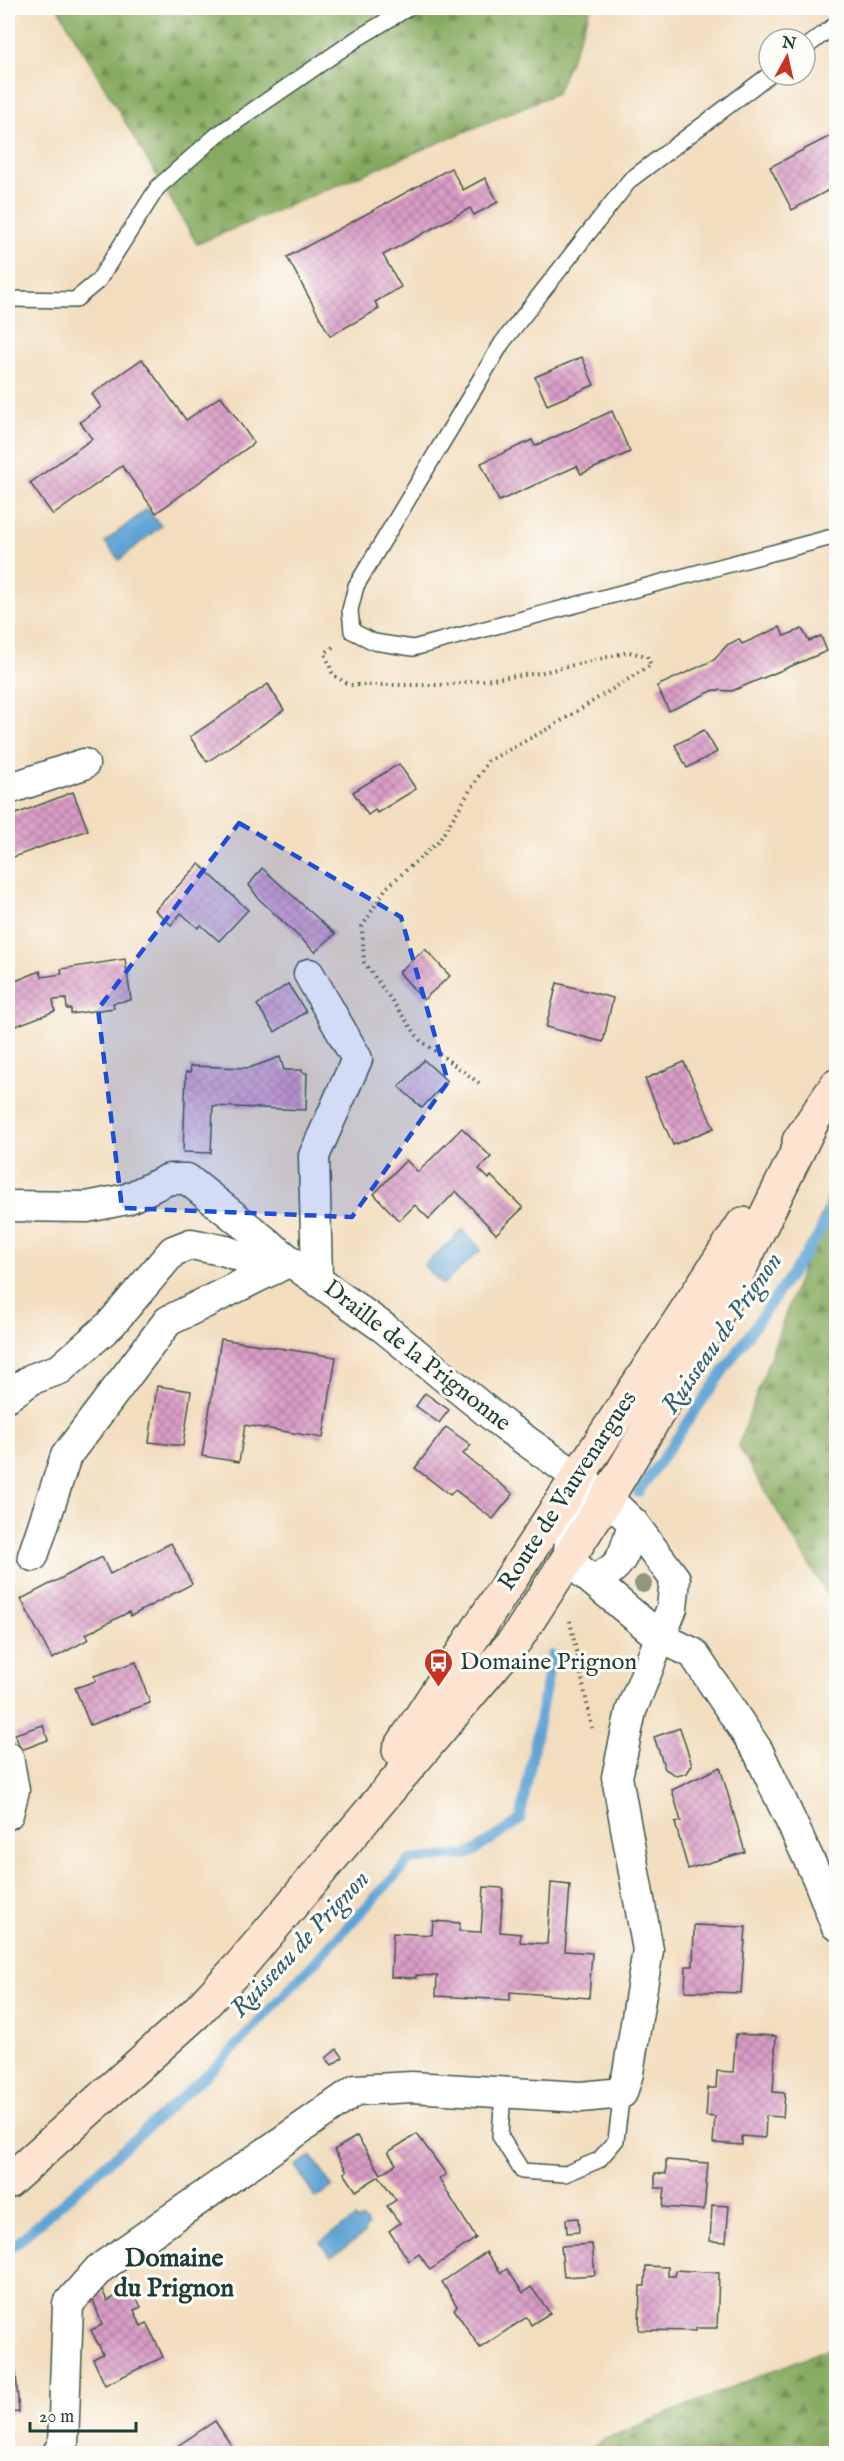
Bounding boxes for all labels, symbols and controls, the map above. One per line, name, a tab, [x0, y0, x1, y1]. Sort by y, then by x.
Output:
north arrow	[757, 27, 817, 87]
text: N	[780, 33, 797, 55]
water label: Ruisseau de Prignon	[654, 1246, 791, 1421]
street label: Draille de la Prignonne	[317, 1273, 517, 1439]
street label: Route de Vauvenargues	[492, 1385, 644, 1597]
bus stop icon: Domaine Prignon	[423, 1646, 455, 1688]
place label: Domaine Prignon	[460, 1647, 637, 1678]
water label: Ruisseau de Prignon	[223, 1863, 378, 2025]
district label: Domaine du Prignon	[114, 2242, 234, 2305]
scale bar	[30, 2395, 136, 2433]
text: 20 m	[39, 2406, 74, 2429]

